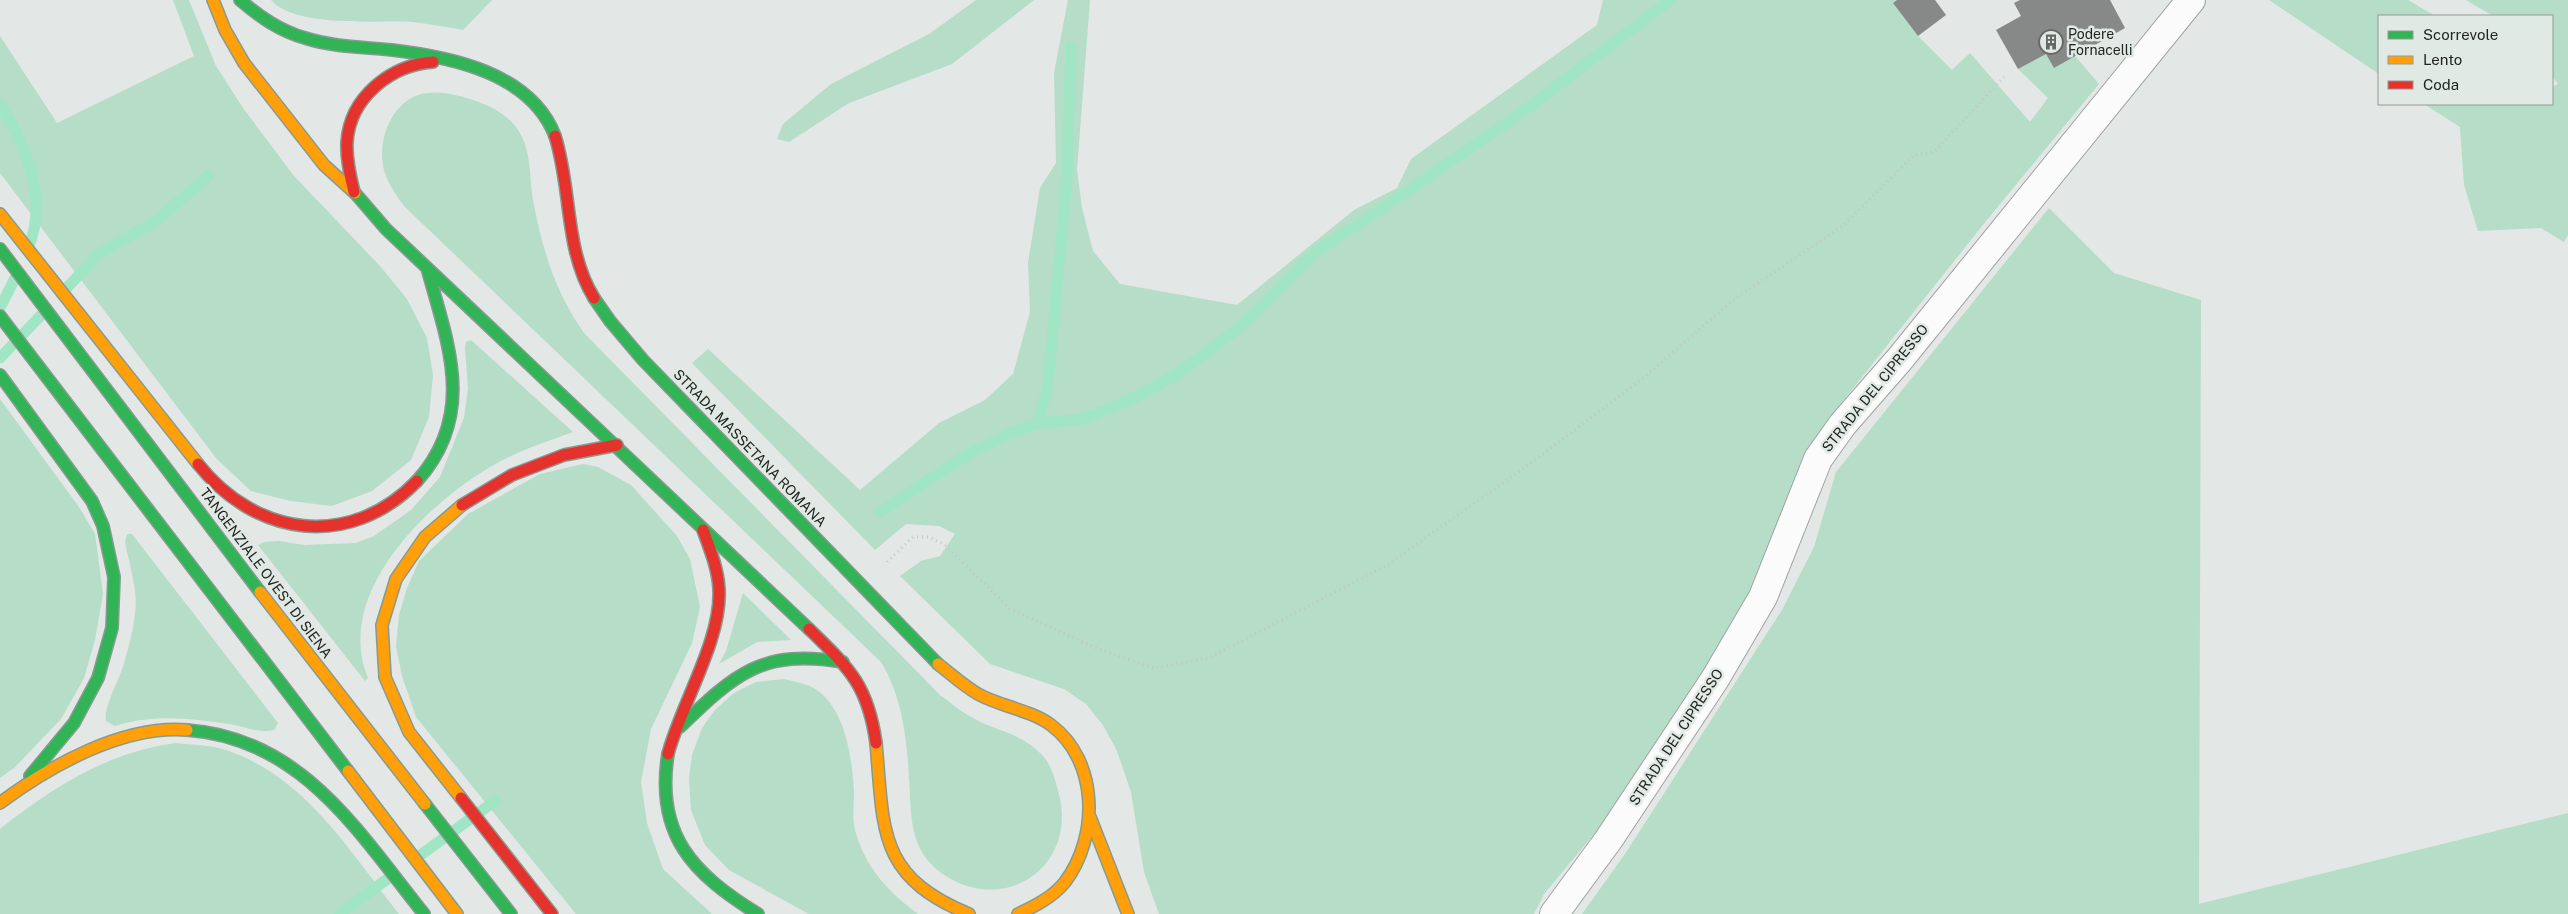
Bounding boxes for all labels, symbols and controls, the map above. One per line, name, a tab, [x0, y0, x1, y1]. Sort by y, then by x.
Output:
legend	[2378, 15, 2553, 105]
place label: Podere Fornacelli	[2068, 26, 2132, 58]
text: Scorrevole	[2423, 26, 2498, 43]
building icon: Podere Fornacelli	[2038, 29, 2064, 55]
text: Lento	[2423, 51, 2462, 68]
text: Coda	[2423, 76, 2459, 93]
street label: STRADA DEL CIPRESSO	[1819, 321, 1931, 455]
street label: STRADA MASSETANA ROMANA	[670, 366, 830, 530]
street label: TANGENZIALE OVEST DI SIENA	[197, 485, 335, 661]
street label: STRADA DEL CIPRESSO	[1626, 666, 1726, 808]

